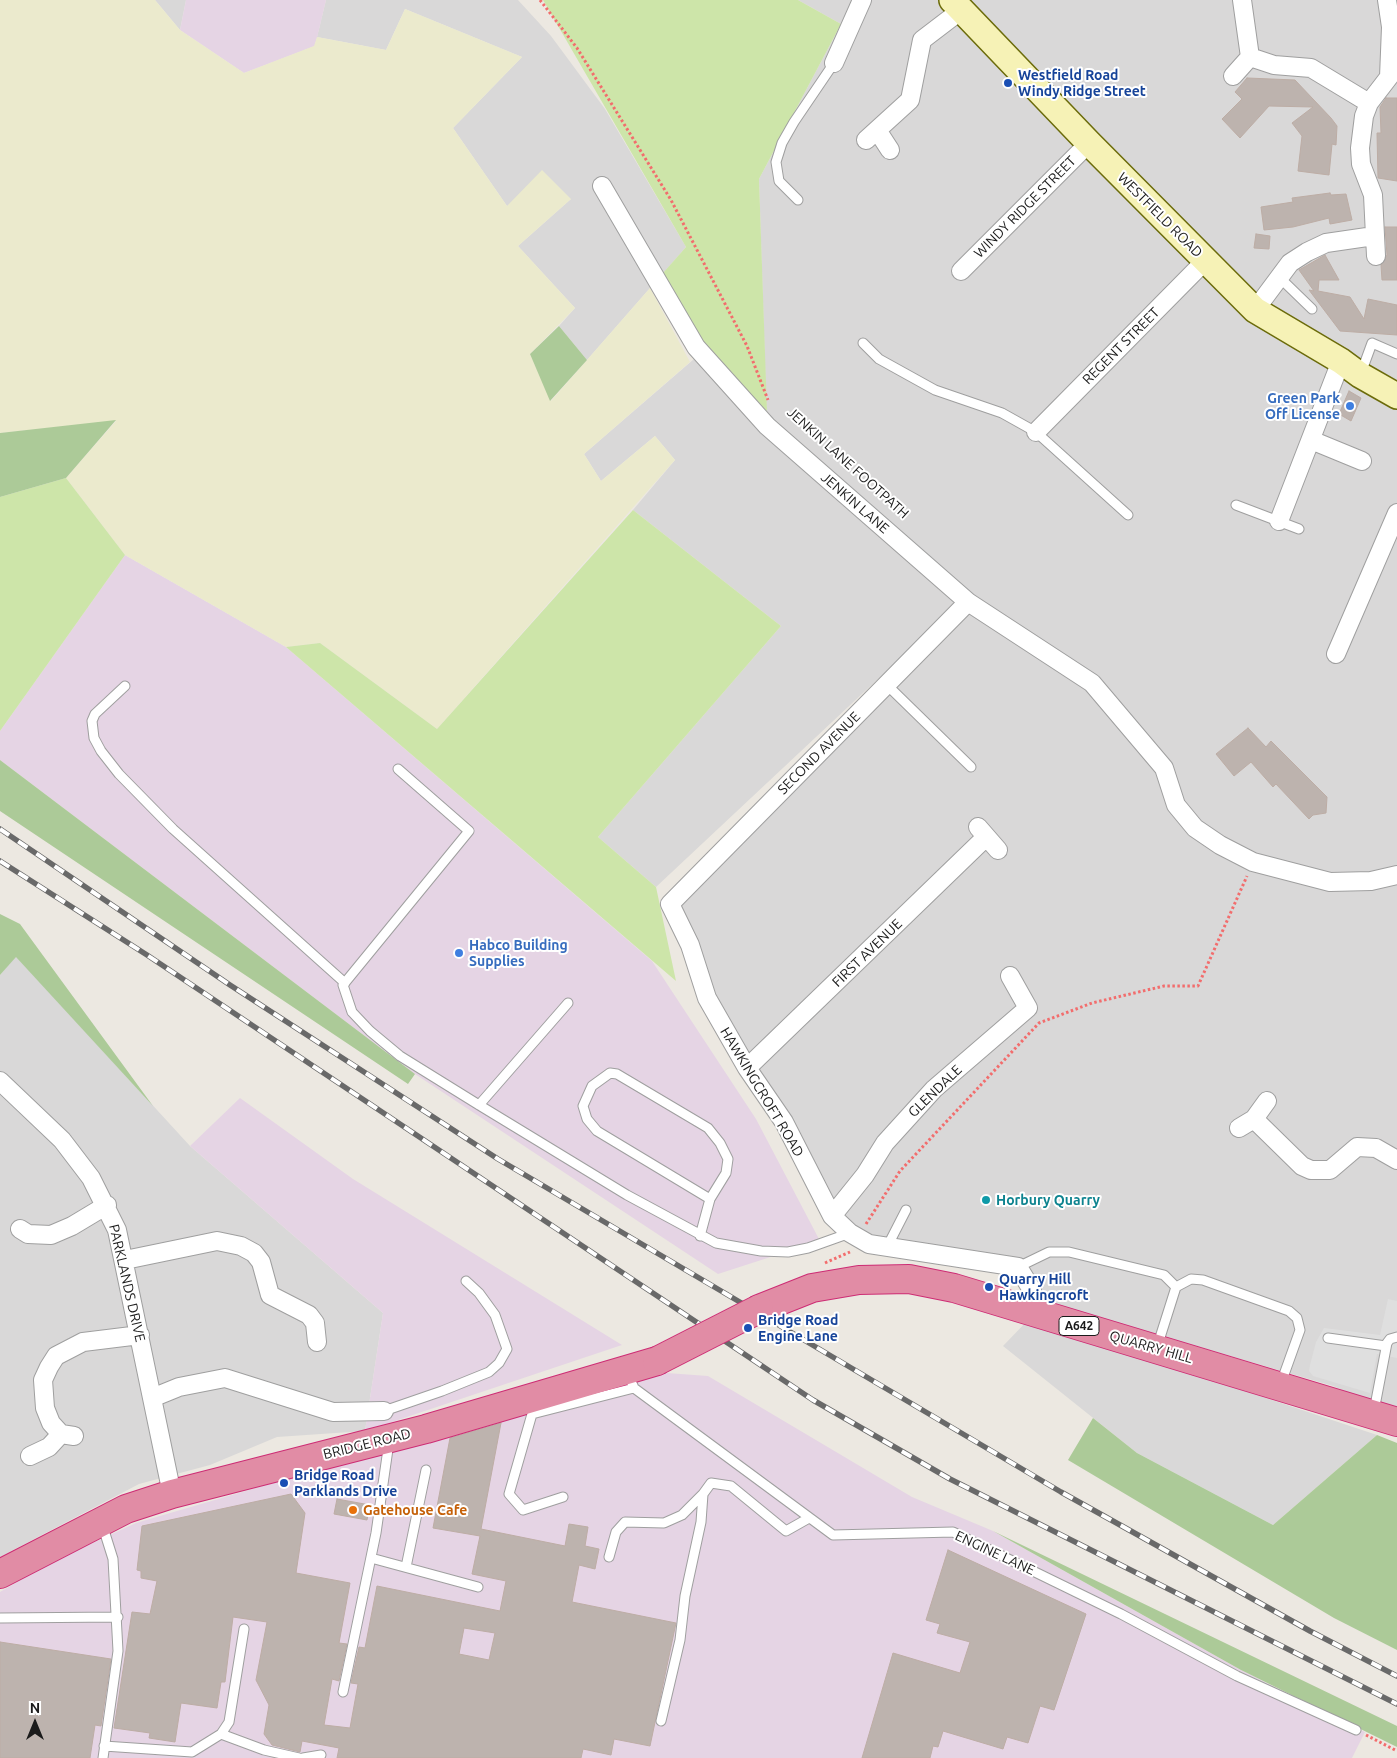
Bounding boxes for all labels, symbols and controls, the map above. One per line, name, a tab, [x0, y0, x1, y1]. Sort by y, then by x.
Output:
place label: Westfield Road Windy Ridge Street	[1018, 67, 1146, 100]
marker: Westfield Road Windy Ridge Street	[1002, 77, 1014, 89]
street label: WINDY RIDGE STREET	[971, 153, 1079, 261]
street label: WESTFIELD ROAD	[1114, 169, 1206, 261]
street label: REGENT STREET	[1079, 304, 1163, 388]
place label: Green Park Off License	[1265, 390, 1340, 422]
marker: Green Park Off License	[1344, 400, 1356, 412]
street label: JENKIN LANE FOOTPATH	[784, 404, 912, 522]
street label: JENKIN LANE	[818, 469, 892, 537]
street label: SECOND AVENUE	[774, 708, 864, 798]
street label: FIRST AVENUE	[829, 916, 905, 990]
place label: Habco Building Supplies	[469, 937, 568, 970]
marker: Habco Building Supplies	[453, 947, 465, 959]
street label: HAWKINGCROFT ROAD	[717, 1024, 807, 1160]
street label: GLENDALE	[905, 1061, 965, 1121]
place label: Horbury Quarry	[996, 1192, 1100, 1208]
marker: Horbury Quarry	[980, 1194, 992, 1206]
street label: PARKLANDS DRIVE	[105, 1223, 149, 1343]
place label: Quarry Hill Hawkingcroft	[999, 1271, 1089, 1304]
marker: Quarry Hill Hawkingcroft	[983, 1281, 995, 1293]
place label: Bridge Road Engine Lane	[758, 1312, 838, 1344]
road number: A642	[1059, 1316, 1099, 1335]
marker: Bridge Road Engine Lane	[742, 1322, 754, 1334]
street label: QUARRY HILL	[1107, 1327, 1195, 1367]
street label: BRIDGE ROAD	[321, 1425, 413, 1463]
place label: Bridge Road Parklands Drive	[294, 1467, 397, 1500]
marker: Bridge Road Parklands Drive	[278, 1477, 290, 1489]
place label: Gatehouse Cafe	[363, 1502, 467, 1518]
marker: Gatehouse Cafe	[347, 1504, 359, 1516]
street label: ENGINE LANE	[952, 1527, 1038, 1579]
north arrow	[10, 1698, 60, 1748]
text: N	[30, 1700, 40, 1716]

